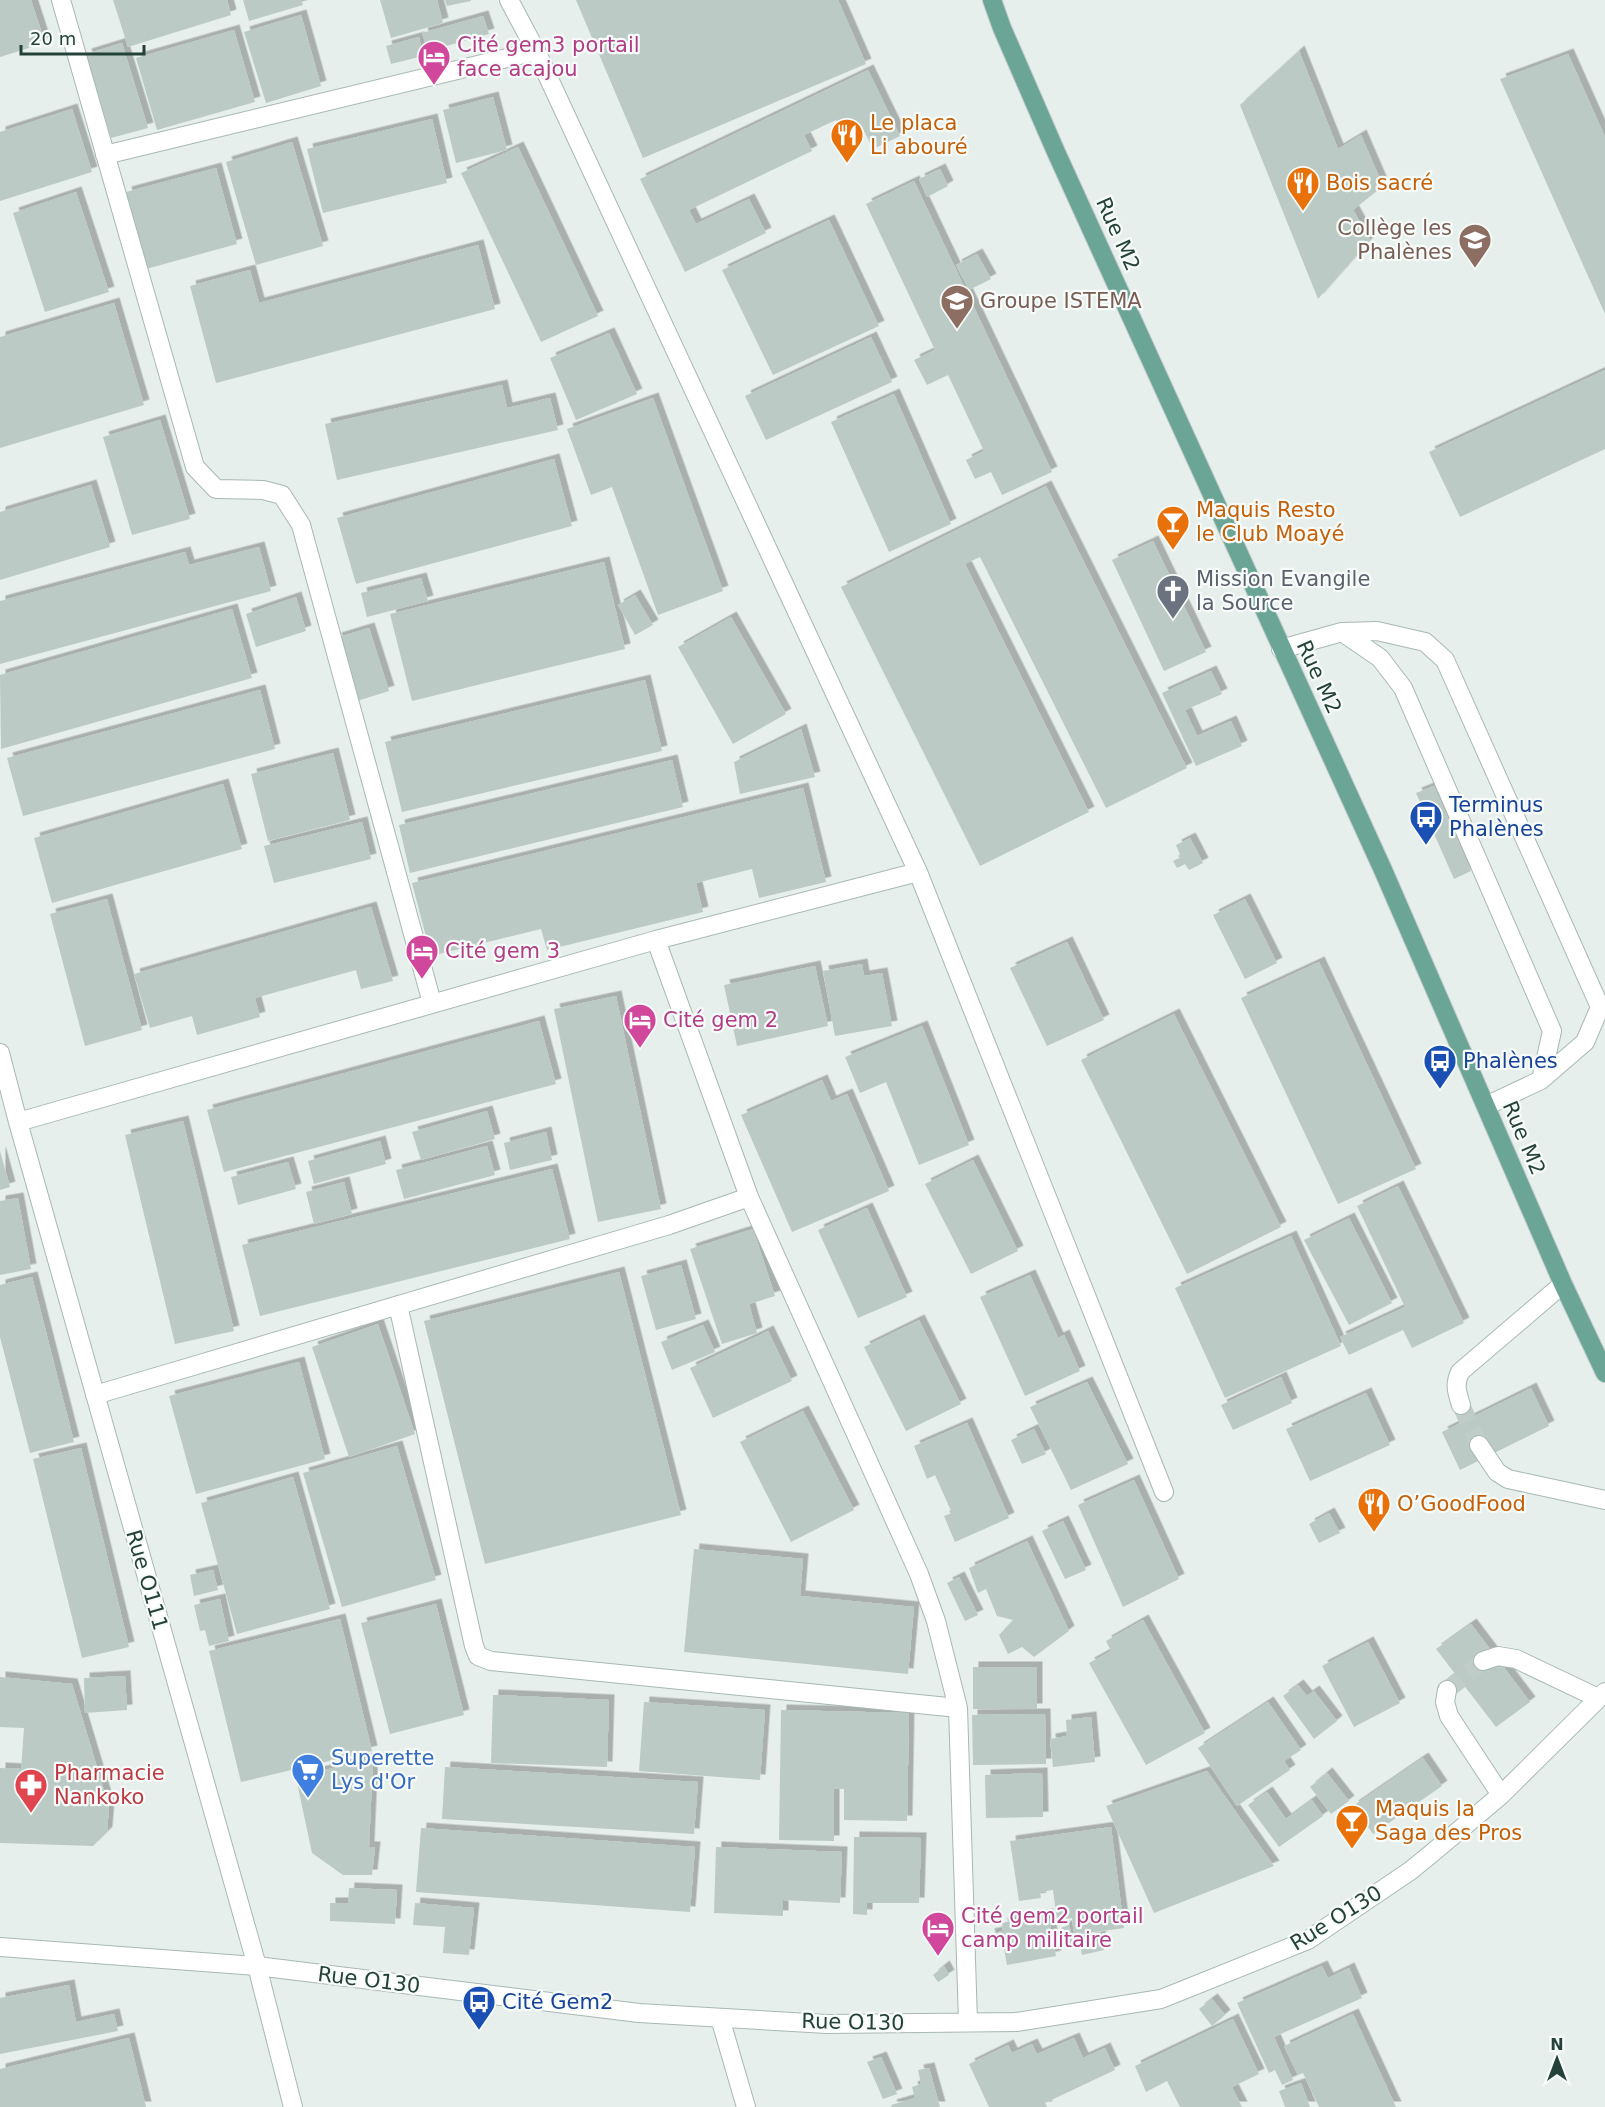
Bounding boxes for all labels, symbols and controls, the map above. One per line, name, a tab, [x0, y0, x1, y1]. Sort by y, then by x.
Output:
scale bar	[21, 18, 144, 56]
text: 20 m	[30, 28, 76, 49]
place label: Cité gem3 portail face acajou	[457, 33, 640, 81]
hotel icon: Cité gem3 portail face acajou	[416, 39, 452, 86]
place label: Le placa Li abouré	[870, 111, 968, 159]
restaurant icon: Le placa Li abouré	[829, 117, 865, 164]
restaurant icon: Bois sacré	[1285, 165, 1321, 212]
place label: Bois sacré	[1326, 171, 1433, 195]
street label: Rue M2	[1091, 193, 1145, 275]
place label: Collège les Phalènes	[1337, 216, 1452, 264]
school or university icon: Collège les Phalènes	[1457, 222, 1493, 269]
school or university icon: Groupe ISTEMA	[939, 283, 975, 330]
place label: Groupe ISTEMA	[980, 289, 1142, 313]
place label: Maquis Resto le Club Moayé	[1196, 498, 1344, 546]
bar icon: Maquis Resto le Club Moayé	[1155, 504, 1191, 551]
place label: Mission Evangile la Source	[1196, 567, 1370, 615]
church icon: Mission Evangile la Source	[1155, 573, 1191, 620]
street label: Rue M2	[1292, 637, 1346, 717]
place label: Terminus Phalènes	[1448, 793, 1544, 841]
bus stop icon: Terminus Phalènes	[1408, 799, 1444, 846]
hotel icon: Cité gem 3	[404, 933, 440, 980]
place label: Cité gem 3	[445, 939, 560, 963]
hotel icon: Cité gem 2	[622, 1002, 658, 1049]
place label: Cité gem 2	[663, 1008, 778, 1032]
bus stop icon: Phalènes	[1422, 1043, 1458, 1090]
place label: Phalènes	[1463, 1049, 1558, 1073]
street label: Rue M2	[1498, 1097, 1550, 1179]
restaurant icon: O’GoodFood	[1356, 1486, 1392, 1533]
place label: O’GoodFood	[1397, 1492, 1526, 1516]
street label: Rue O111	[121, 1527, 173, 1633]
place label: Superette Lys d'Or	[331, 1746, 434, 1794]
supermarket icon: Superette Lys d'Or	[290, 1752, 326, 1799]
place label: Pharmacie Nankoko	[54, 1761, 165, 1809]
pharmacy icon: Pharmacie Nankoko	[13, 1767, 49, 1814]
place label: Maquis la Saga des Pros	[1375, 1797, 1522, 1845]
bar icon: Maquis la Saga des Pros	[1334, 1803, 1370, 1850]
street label: Rue O130	[1286, 1880, 1386, 1956]
place label: Cité gem2 portail camp militaire	[961, 1904, 1144, 1952]
hotel icon: Cité gem2 portail camp militaire	[920, 1910, 956, 1957]
street label: Rue O130	[316, 1962, 422, 1998]
bus stop icon: Cité Gem2	[461, 1984, 497, 2031]
place label: Cité Gem2	[502, 1990, 613, 2014]
street label: Rue O130	[801, 2009, 905, 2035]
north arrow	[1527, 2029, 1587, 2089]
text: N	[1550, 2035, 1564, 2054]

